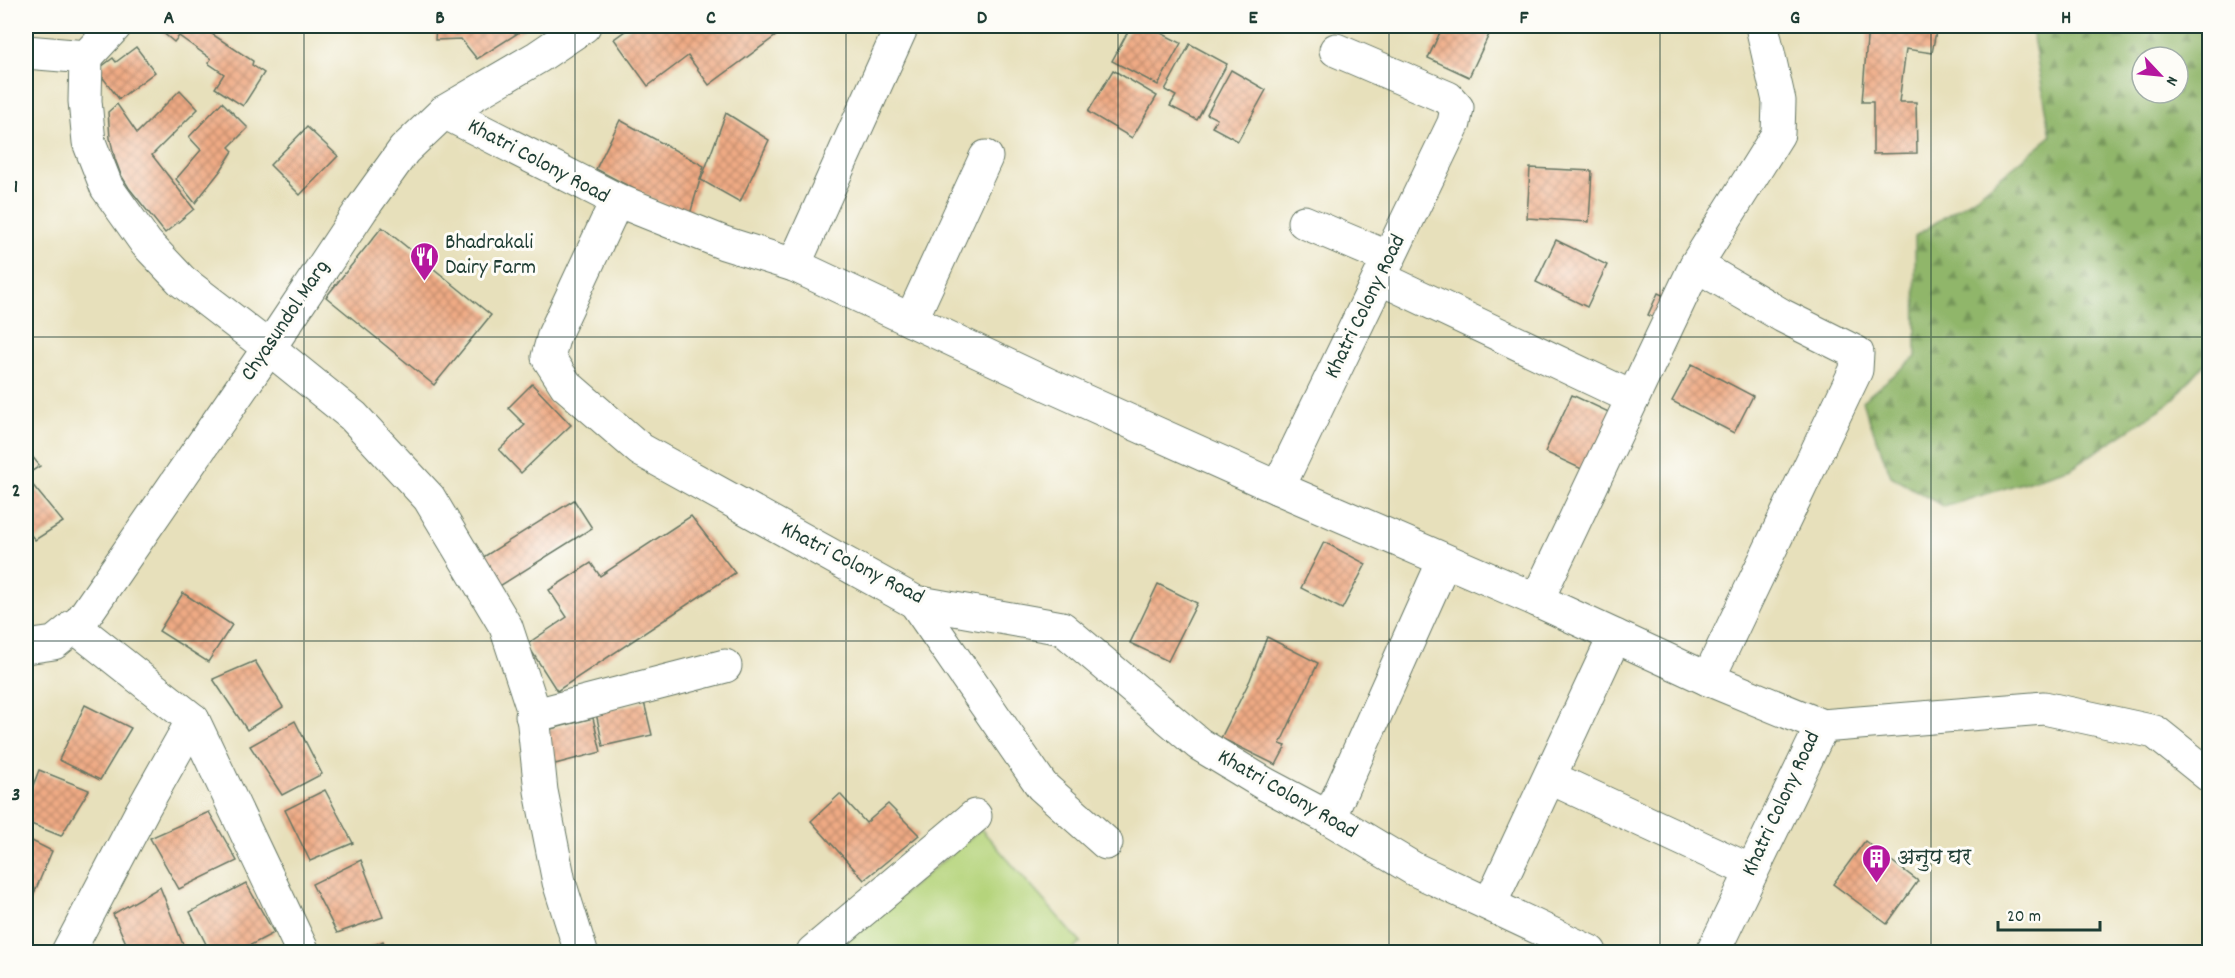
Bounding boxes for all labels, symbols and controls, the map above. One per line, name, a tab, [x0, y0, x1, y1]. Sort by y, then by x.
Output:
text: A	[164, 5, 175, 33]
text: B	[435, 5, 445, 33]
text: C	[706, 5, 716, 33]
text: D	[977, 5, 988, 33]
text: E	[1248, 5, 1258, 33]
text: F	[1520, 5, 1530, 33]
text: G	[1790, 5, 1800, 33]
text: H	[2061, 5, 2071, 33]
north arrow	[2130, 45, 2190, 105]
text: N	[2159, 72, 2183, 89]
street label: Khatri Colony Road	[461, 111, 615, 213]
text: 1	[14, 174, 18, 202]
place label: Bhadrakali Dairy Farm	[445, 228, 536, 284]
street label: Khatri Colony Road	[1318, 230, 1414, 384]
restaurant icon: Bhadrakali Dairy Farm	[408, 240, 440, 282]
street label: Chyasundol Marg	[234, 254, 338, 388]
text: 2	[12, 478, 20, 506]
street label: Khatri Colony Road	[775, 515, 929, 613]
street label: Khatri Colony Road	[1735, 726, 1829, 882]
street label: Khatri Colony Road	[1211, 742, 1363, 848]
text: 3	[12, 782, 20, 810]
building icon: अनुप घर	[1860, 842, 1892, 884]
place label: अनुप घर	[1897, 843, 1972, 874]
scale bar	[1998, 894, 2100, 932]
text: 20 m	[2007, 905, 2041, 930]

